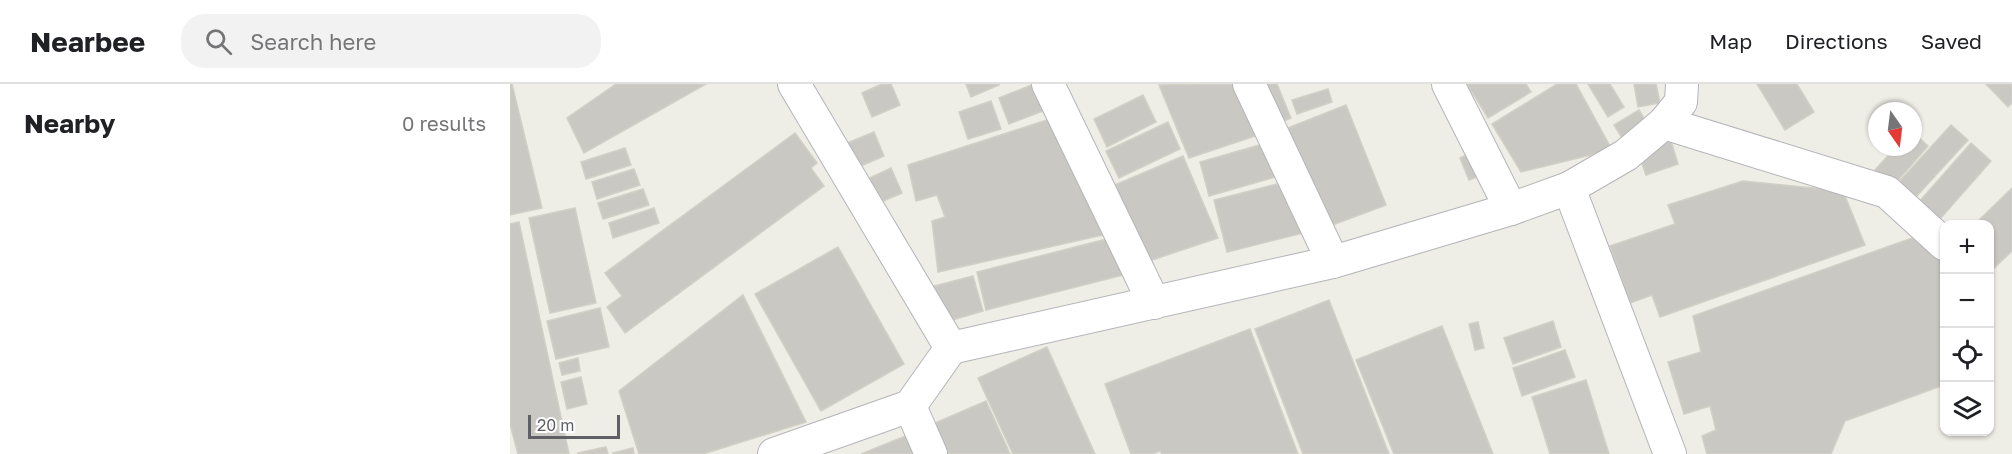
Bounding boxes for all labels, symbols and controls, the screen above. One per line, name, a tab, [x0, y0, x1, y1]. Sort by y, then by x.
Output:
search box	[181, 14, 601, 68]
text: Nearbee	[30, 25, 145, 58]
icon: search	[202, 25, 235, 58]
text: Search here	[250, 28, 376, 55]
text: Map	[1709, 28, 1752, 54]
text: Directions	[1785, 28, 1888, 54]
text: Saved	[1921, 28, 1982, 54]
north arrow	[1868, 102, 1922, 156]
text: Nearby	[24, 108, 115, 139]
text: 0 results	[402, 111, 486, 135]
map controls	[1940, 220, 1994, 436]
button: +	[1940, 220, 1994, 274]
button: −	[1940, 274, 1994, 328]
button: locate	[1940, 328, 1994, 382]
button: layers	[1940, 382, 1994, 436]
scale bar	[528, 412, 620, 440]
text: 20 m	[537, 415, 574, 435]

